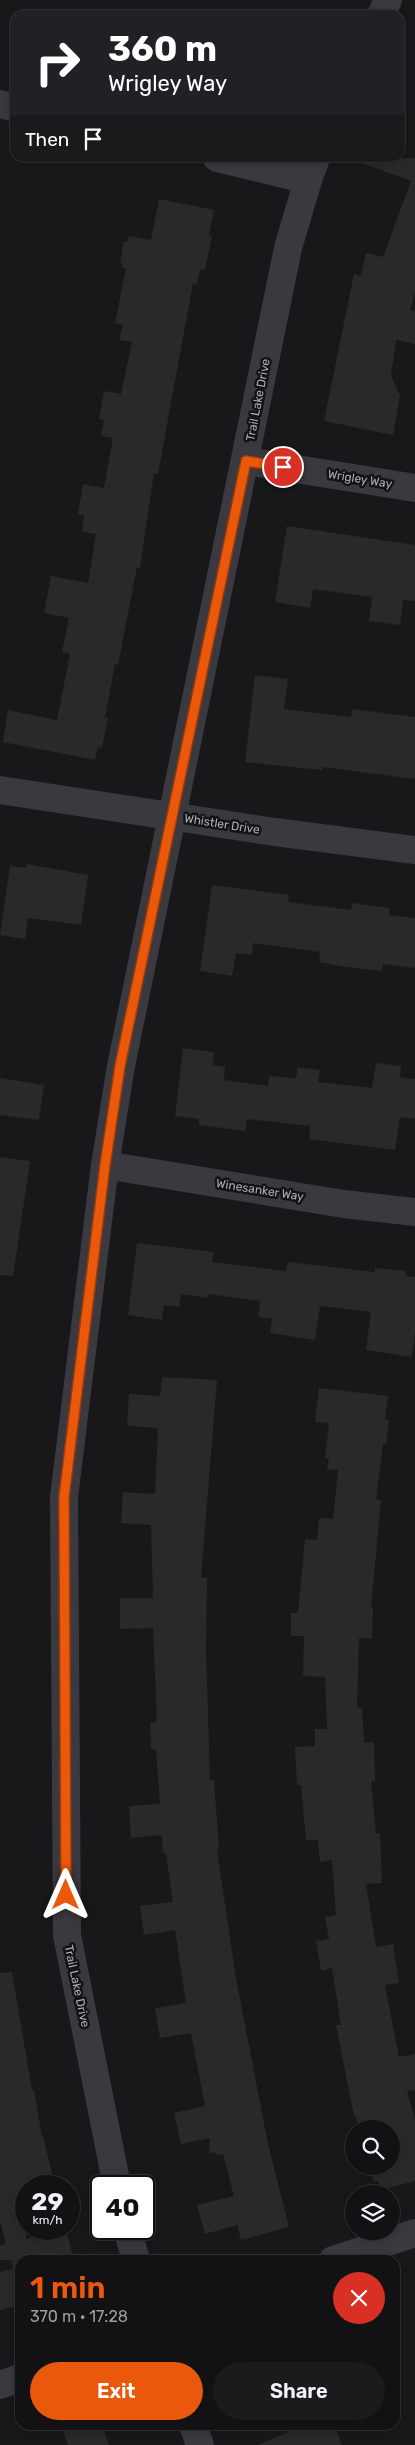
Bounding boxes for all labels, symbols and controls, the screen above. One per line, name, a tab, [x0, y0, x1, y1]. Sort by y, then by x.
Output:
text: 360 m	[108, 28, 217, 70]
icon: right	[25, 30, 90, 95]
text: Wrigley Way	[108, 70, 227, 97]
icon: arrive	[79, 125, 107, 153]
text: Then	[25, 128, 69, 151]
street label: Trail Lake Drive	[243, 357, 273, 442]
pin	[262, 446, 304, 488]
icon: arrive	[269, 453, 297, 481]
street label: Wrigley Way	[327, 467, 394, 491]
street label: Whistler Drive	[183, 811, 261, 837]
street label: Winesanker Way	[215, 1176, 305, 1204]
position arrow	[39, 1868, 91, 1920]
street label: Trail Lake Drive	[61, 1944, 93, 2029]
map controls	[345, 2120, 400, 2240]
button: search	[345, 2120, 400, 2175]
speed limit sign: 40	[90, 2175, 155, 2240]
button: layers	[345, 2185, 400, 2240]
text: 29	[31, 2187, 64, 2216]
text: km/h	[33, 2213, 62, 2227]
text: 1 min	[30, 2270, 105, 2306]
button: close	[333, 2272, 385, 2324]
text: 370 m · 17:28	[30, 2307, 128, 2326]
button: Exit	[30, 2362, 203, 2420]
button: Share	[213, 2362, 385, 2420]

